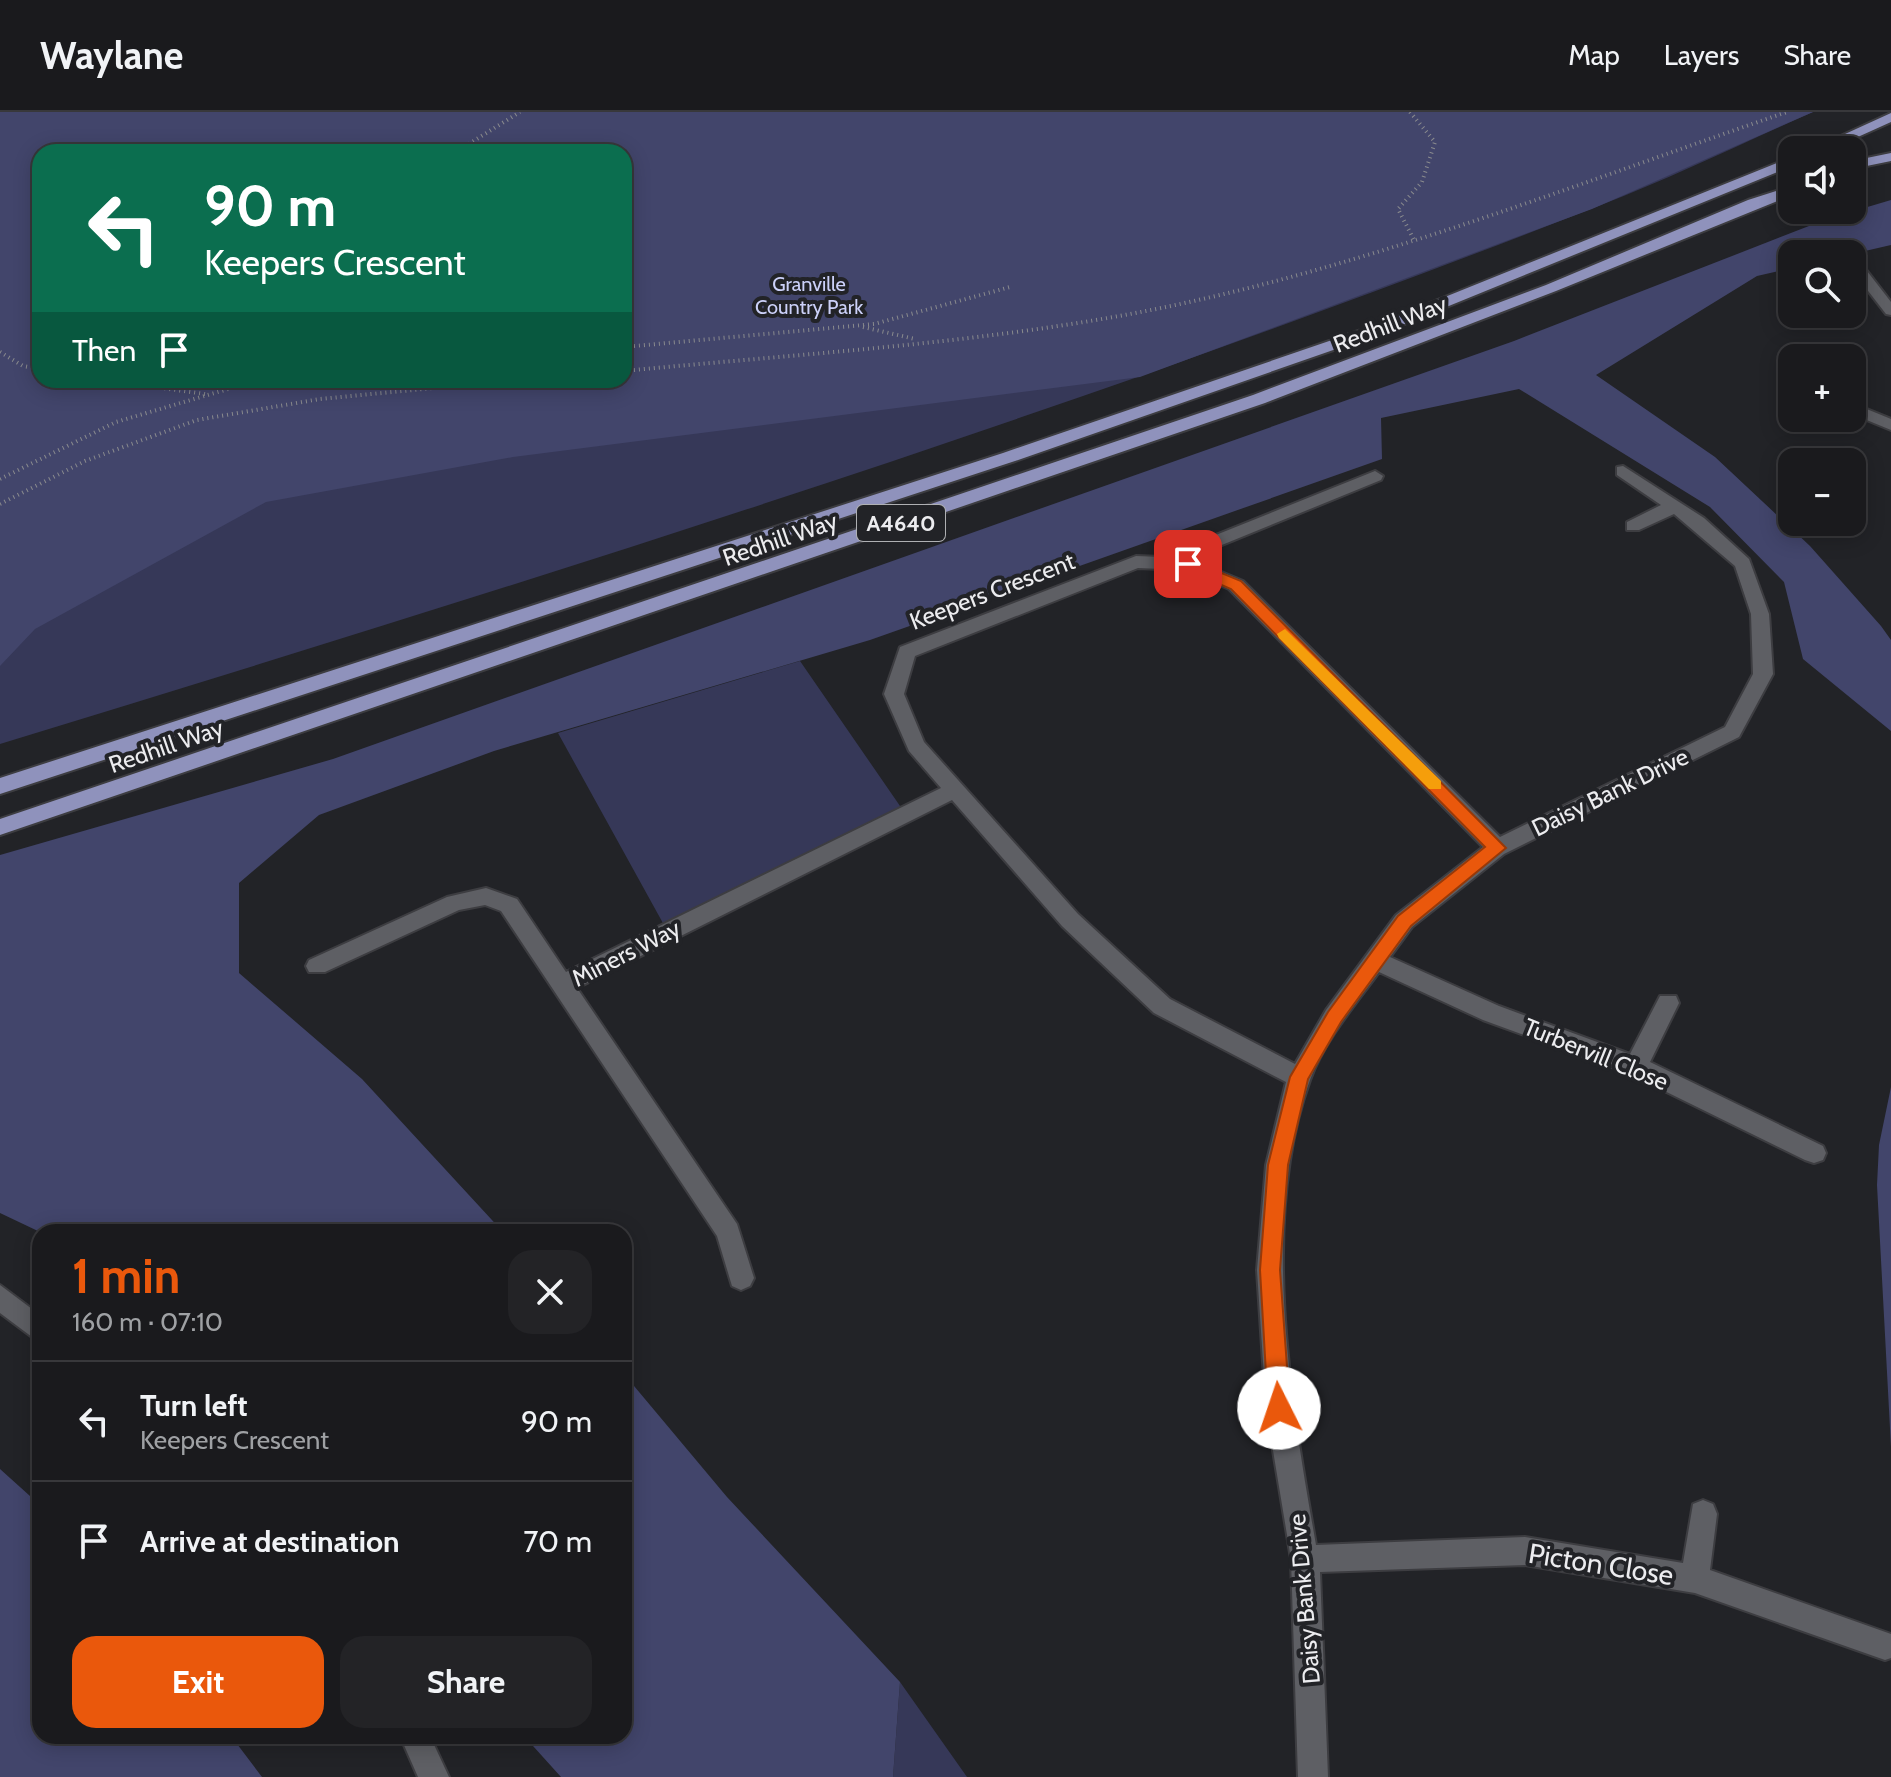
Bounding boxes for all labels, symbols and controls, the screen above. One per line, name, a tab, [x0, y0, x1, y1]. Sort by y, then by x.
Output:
text: Waylane	[40, 32, 183, 79]
text: Map	[1568, 38, 1620, 72]
text: Layers	[1664, 38, 1739, 72]
text: Share	[1783, 38, 1851, 72]
map controls	[1778, 136, 1866, 536]
button: sound	[1778, 136, 1866, 224]
text: 90 m	[204, 172, 336, 240]
icon: left	[72, 176, 176, 280]
text: Keepers Crescent	[204, 240, 466, 284]
button: search	[1778, 240, 1866, 328]
park label: Granville Country Park	[755, 272, 863, 319]
street label: Redhill Way	[1329, 289, 1451, 359]
icon: arrive	[152, 328, 196, 372]
text: Then	[72, 332, 136, 369]
button: +	[1778, 344, 1866, 432]
button: −	[1778, 448, 1866, 536]
road number: A4640	[857, 505, 945, 541]
street label: Redhill Way	[719, 506, 841, 572]
pin	[1154, 530, 1222, 598]
icon: arrive	[1166, 542, 1210, 586]
street label: Keepers Crescent	[905, 546, 1079, 636]
street label: Redhill Way	[105, 713, 227, 779]
street label: Daisy Bank Drive	[1527, 742, 1693, 842]
street label: Miners Way	[567, 913, 685, 993]
street label: Turbervill Close	[1519, 1012, 1673, 1096]
text: 1 min	[72, 1247, 180, 1305]
button: close	[508, 1250, 592, 1334]
text: 160 m · 07:10	[72, 1306, 223, 1338]
position arrow	[1237, 1366, 1321, 1450]
text: Turn left	[140, 1387, 248, 1424]
icon: left	[72, 1399, 116, 1443]
text: 90 m	[521, 1403, 592, 1440]
text: Keepers Crescent	[140, 1424, 329, 1456]
street label: Daisy Bank Drive	[1282, 1513, 1326, 1685]
icon: arrive	[72, 1519, 116, 1563]
text: Arrive at destination	[140, 1523, 400, 1560]
text: 70 m	[523, 1523, 592, 1560]
street label: Picton Close	[1526, 1536, 1676, 1592]
button: Exit	[72, 1636, 324, 1728]
button: Share	[340, 1636, 592, 1728]

